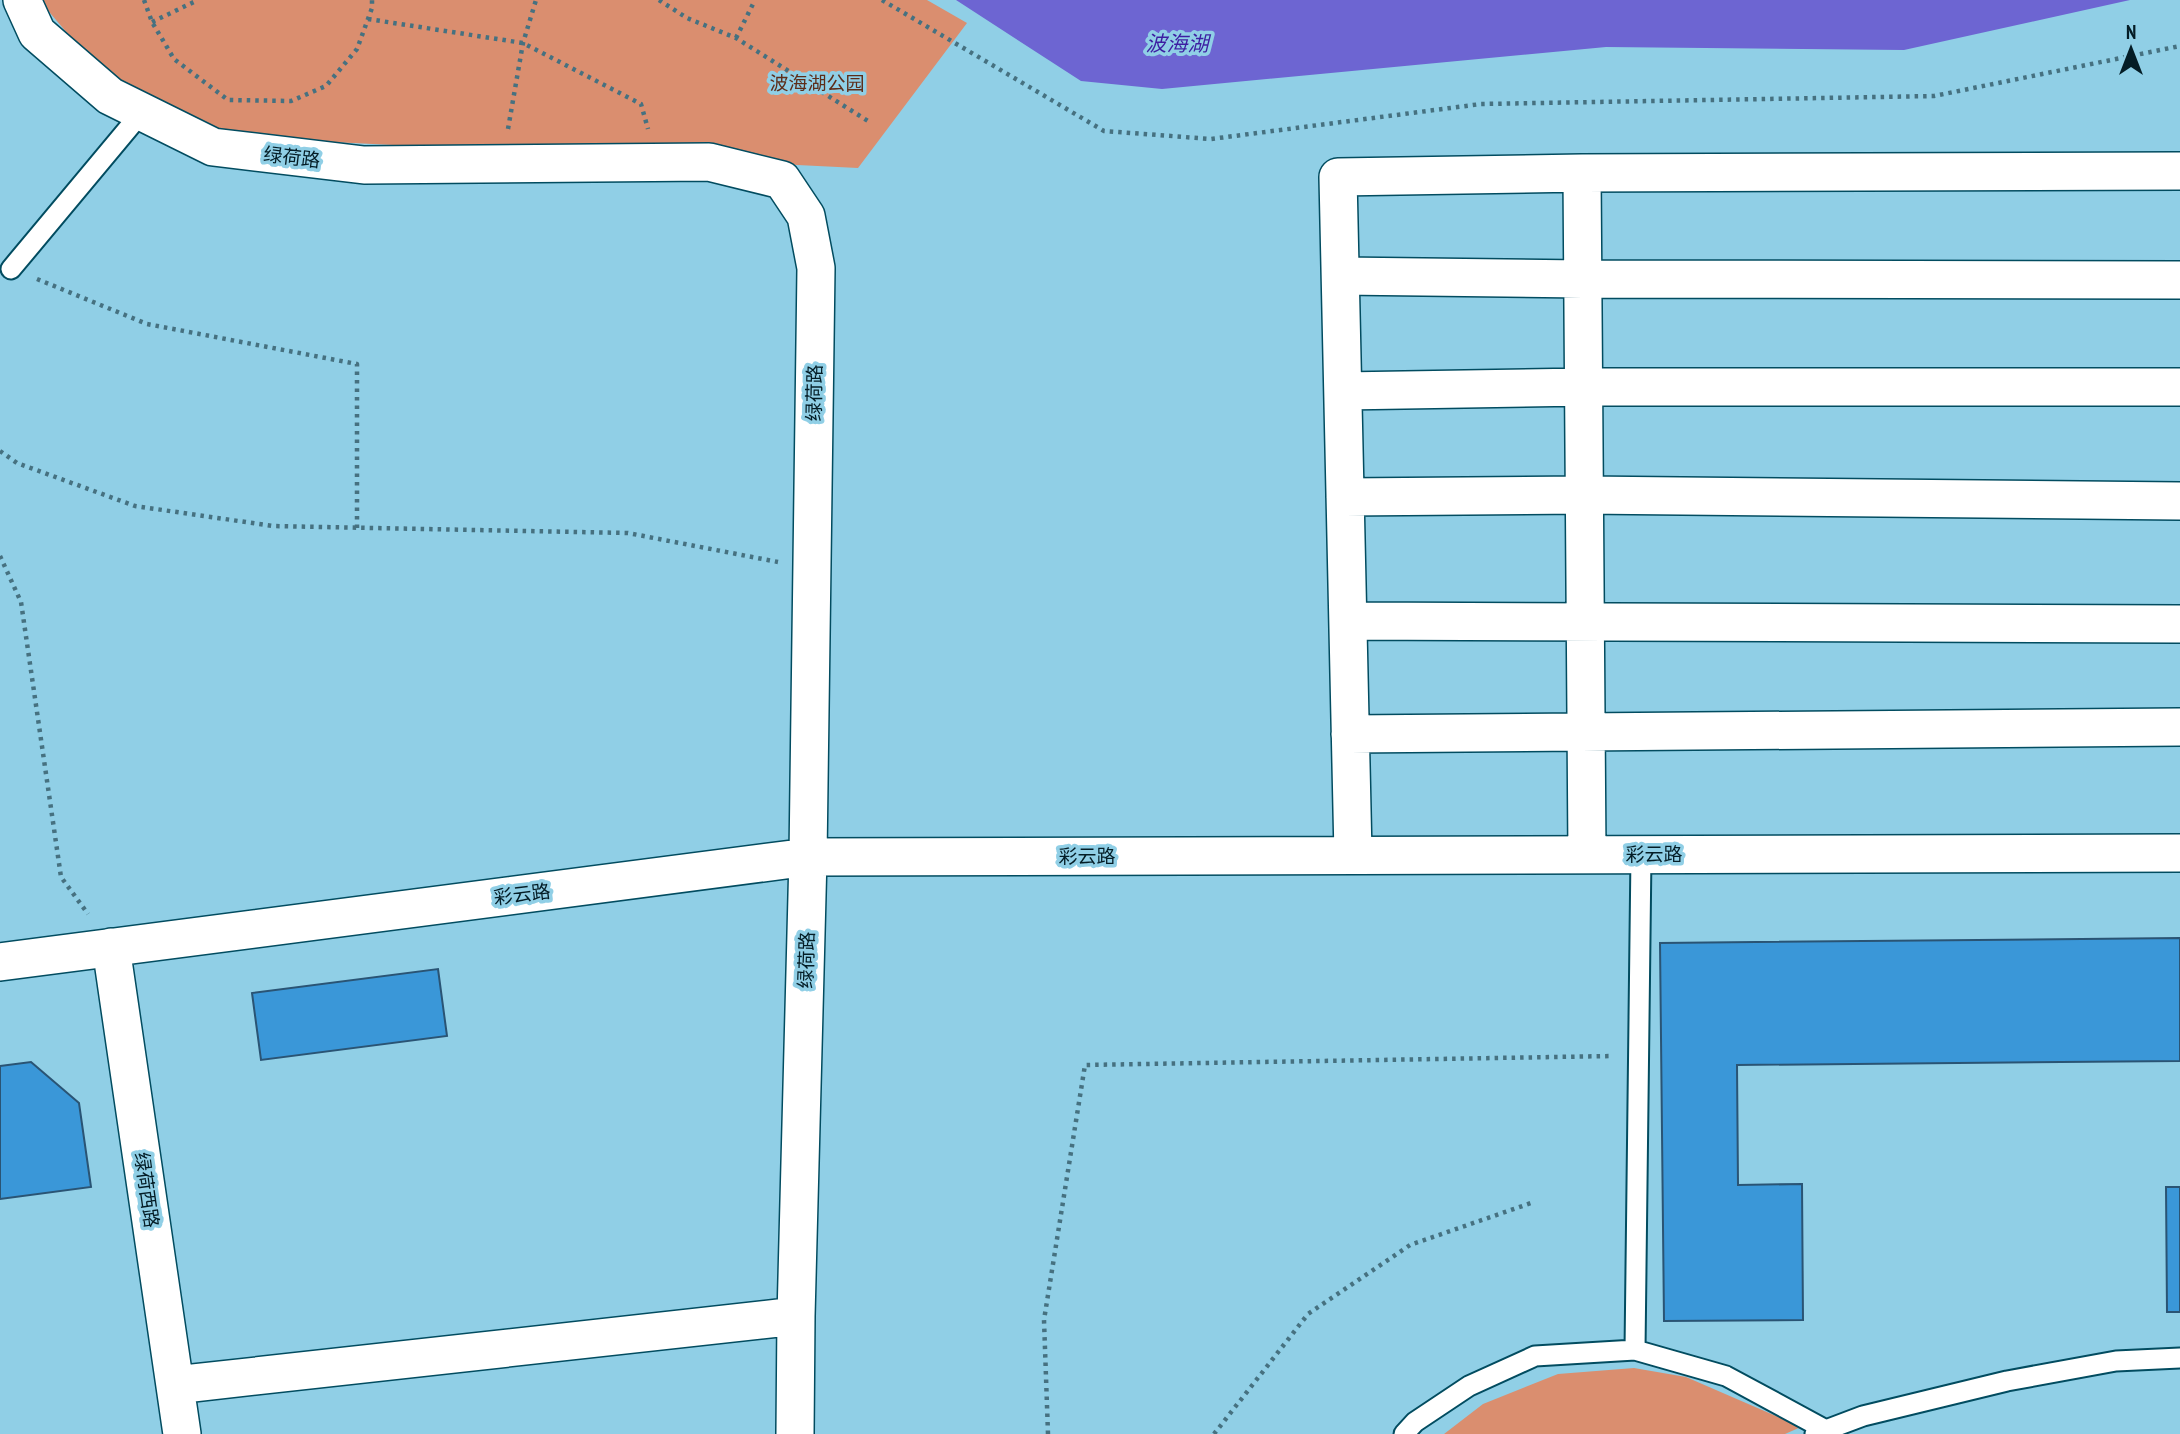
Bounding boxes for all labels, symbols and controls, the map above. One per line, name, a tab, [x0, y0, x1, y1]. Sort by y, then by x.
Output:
north arrow	[2096, 14, 2166, 84]
text: N	[2126, 20, 2136, 44]
water label: 波海湖	[1146, 30, 1211, 57]
park label: 波海湖公园	[769, 71, 865, 95]
street label: 绿荷路	[262, 142, 322, 172]
street label: 绿荷路	[802, 364, 826, 422]
street label: 彩云路	[1625, 842, 1683, 866]
street label: 彩云路	[1058, 844, 1116, 868]
street label: 彩云路	[492, 879, 552, 909]
street label: 绿荷路	[793, 931, 819, 989]
street label: 绿荷西路	[130, 1151, 164, 1229]

